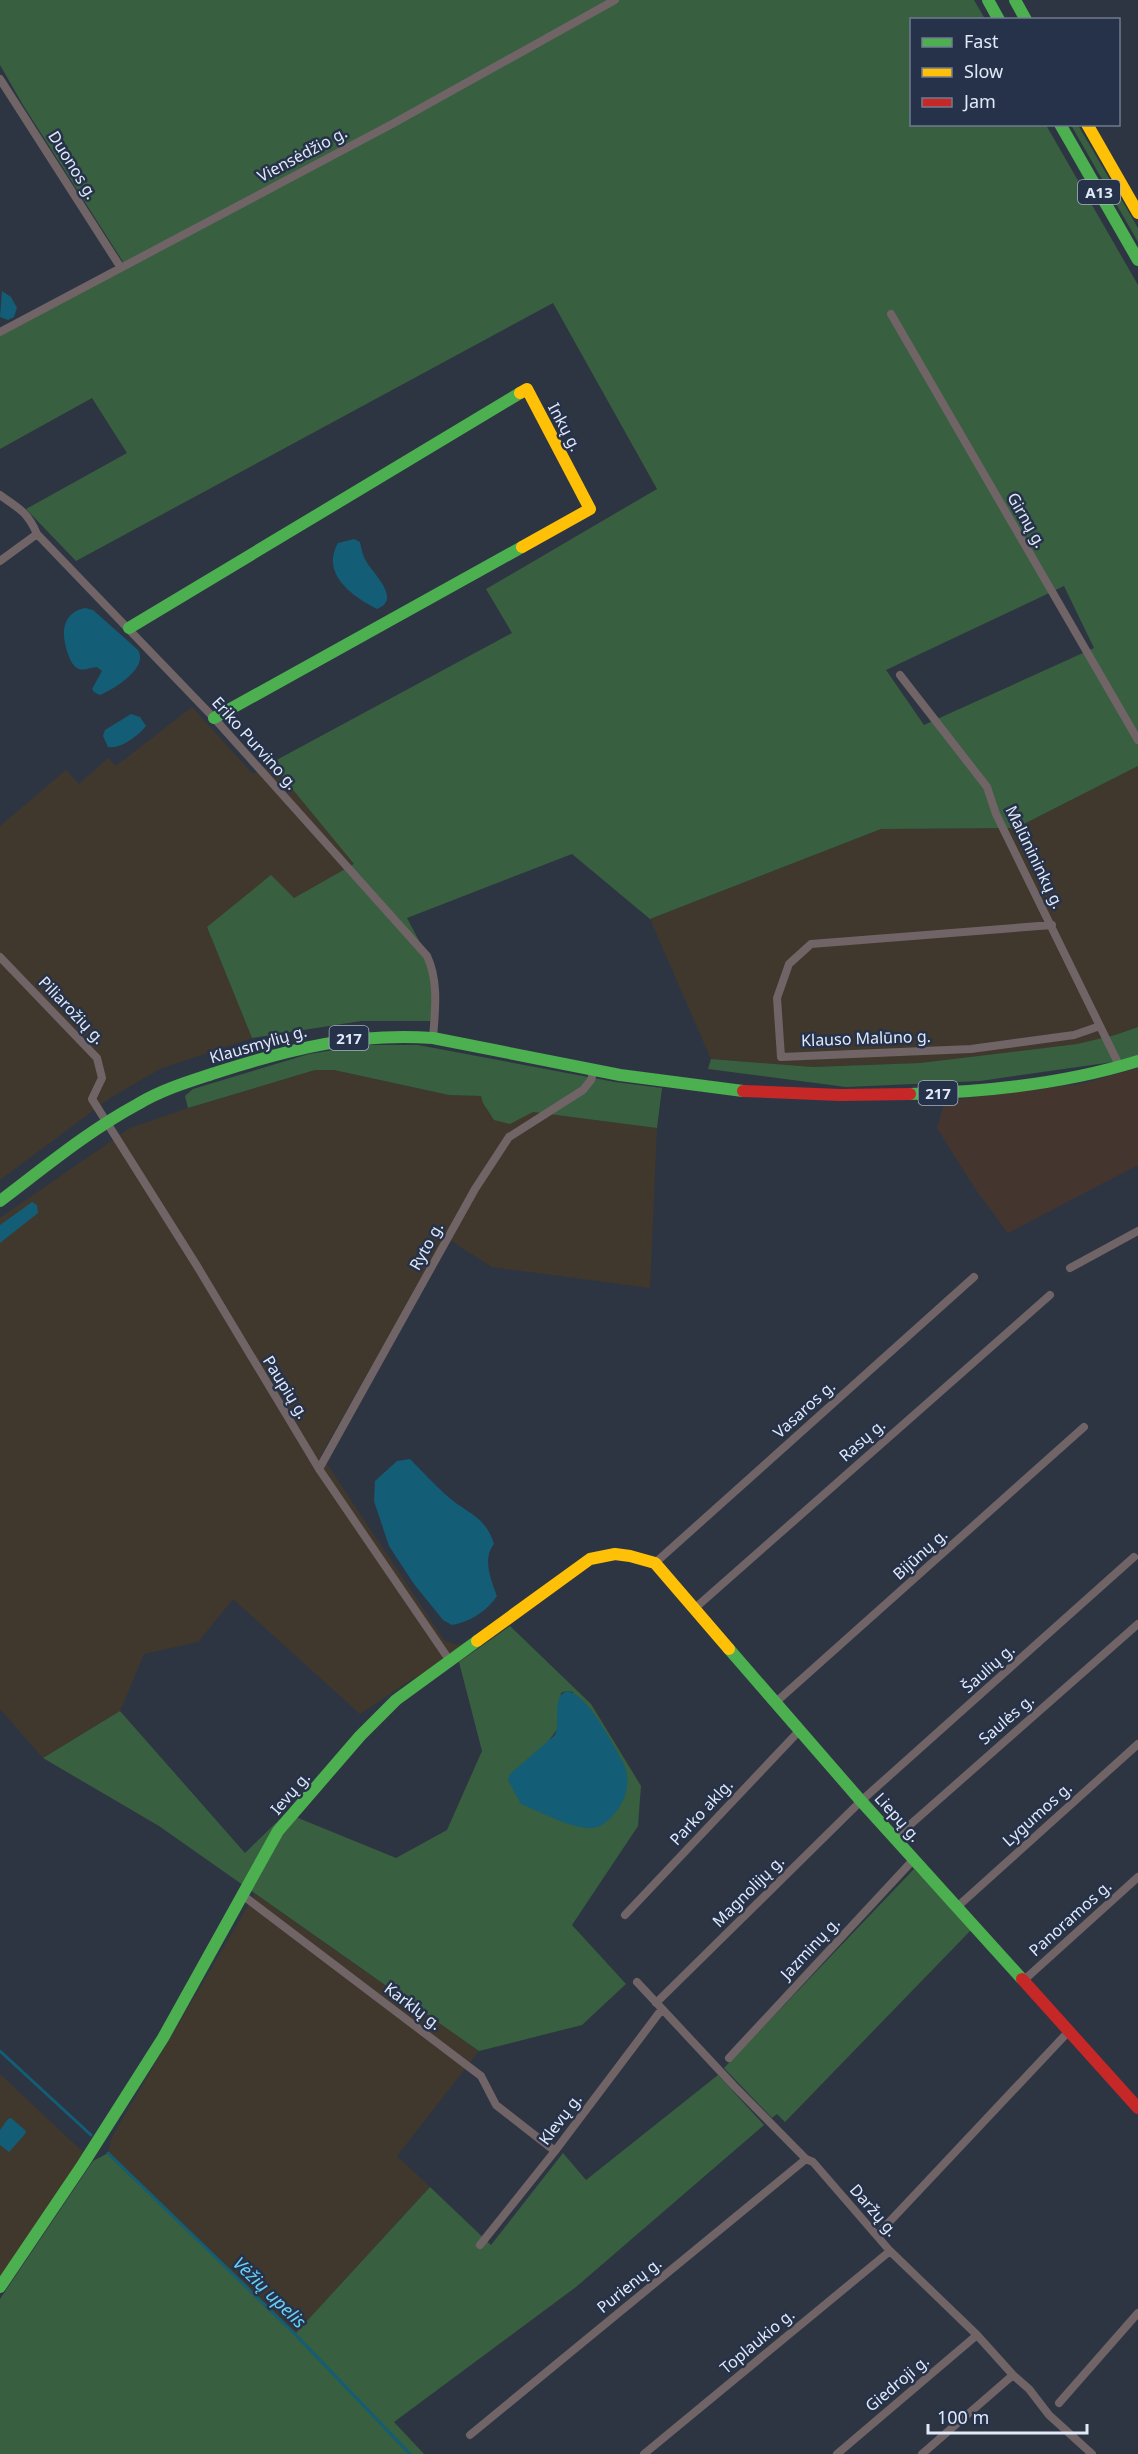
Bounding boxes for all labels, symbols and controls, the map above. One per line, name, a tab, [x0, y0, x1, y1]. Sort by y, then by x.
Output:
legend	[910, 18, 1120, 126]
text: Fast	[964, 29, 999, 53]
text: Slow	[964, 59, 1003, 83]
text: Jam	[962, 89, 996, 113]
street label: Viensėdžio g.	[253, 121, 351, 187]
street label: Duonos g.	[43, 127, 103, 203]
road number: A13	[1078, 180, 1120, 204]
street label: Inkų g.	[543, 399, 587, 455]
street label: Girnų g.	[1002, 488, 1052, 552]
street label: Eriko Purvino g.	[207, 692, 303, 794]
street label: Malūnininkų g.	[1001, 802, 1069, 912]
street label: Piliarožių g.	[34, 971, 110, 1049]
street label: Klausmylių g.	[207, 1020, 309, 1068]
street label: Klauso Malūno g.	[801, 1025, 931, 1051]
road number: 217	[330, 1026, 368, 1050]
road number: 217	[918, 1081, 958, 1105]
street label: Ryto g.	[404, 1218, 448, 1274]
street label: Paupių g.	[258, 1351, 314, 1423]
street label: Vasaros g.	[768, 1375, 840, 1443]
street label: Rasų g.	[834, 1414, 890, 1466]
street label: Bijūnų g.	[888, 1524, 952, 1584]
street label: Šaulių g.	[957, 1638, 1019, 1698]
street label: Saulės g.	[974, 1689, 1038, 1749]
street label: Ievų g.	[265, 1767, 315, 1819]
street label: Parko aklg.	[665, 1774, 737, 1850]
street label: Lygumos g.	[997, 1777, 1077, 1851]
street label: Liepų g.	[870, 1788, 926, 1846]
street label: Magnolijų g.	[707, 1850, 789, 1932]
street label: Panoramos g.	[1024, 1875, 1116, 1961]
street label: Jazminų g.	[774, 1912, 845, 1985]
street label: Karklų g.	[380, 1977, 446, 2035]
street label: Klevų g.	[533, 2089, 587, 2149]
street label: Daržų g.	[845, 2179, 903, 2241]
water label: Vėžių upelis	[228, 2251, 312, 2333]
street label: Purienų g.	[592, 2252, 666, 2318]
street label: Toplaukio g.	[715, 2303, 799, 2379]
street label: Giedroji g.	[860, 2350, 934, 2416]
scale bar	[928, 2397, 1087, 2435]
text: 100 m	[937, 2405, 989, 2429]

